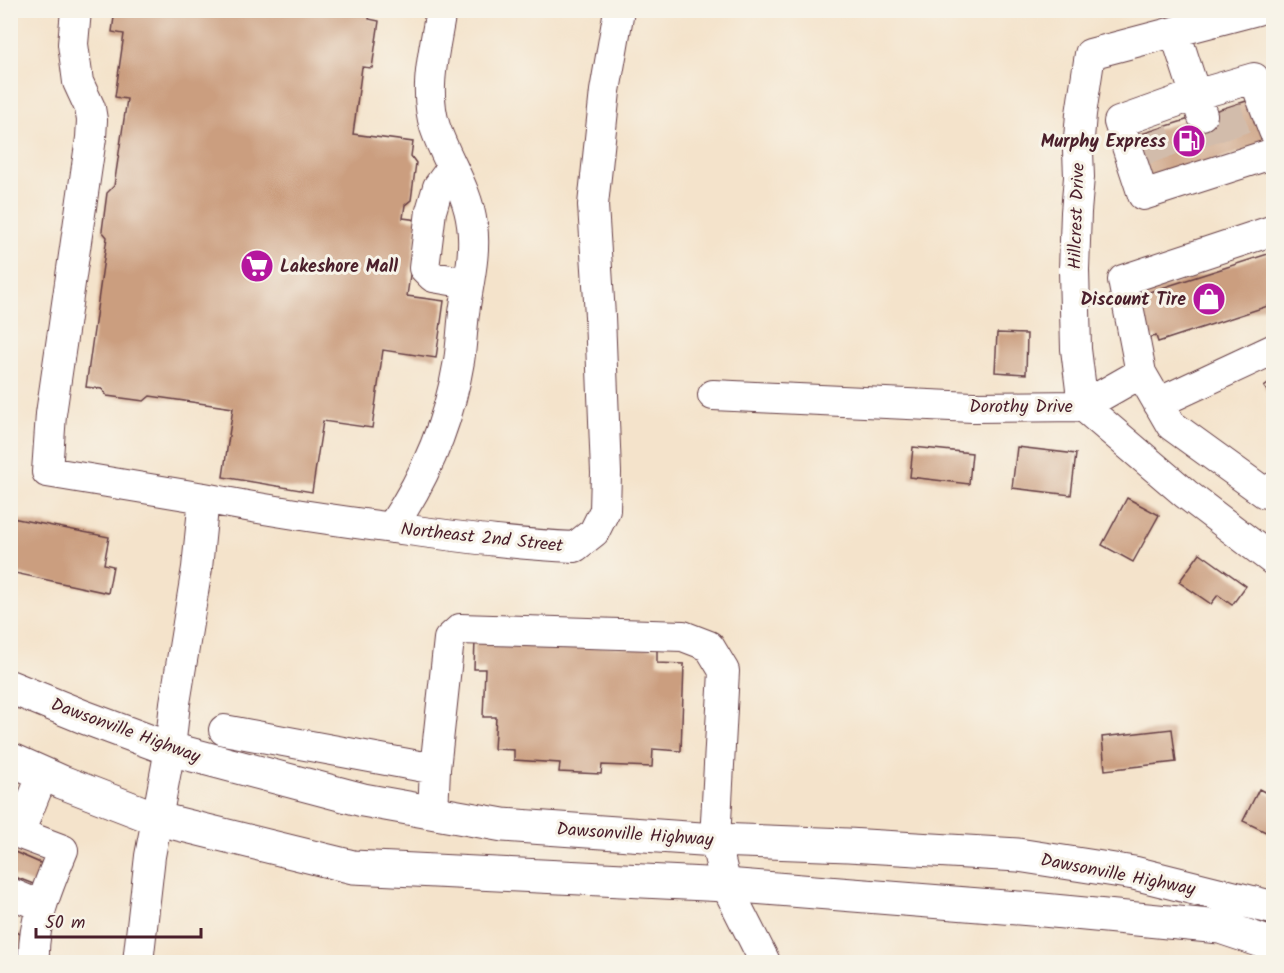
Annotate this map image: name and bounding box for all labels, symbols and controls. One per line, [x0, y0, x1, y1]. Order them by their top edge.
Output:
fuel station icon: Murphy Express [1171, 123, 1207, 159]
place label: Murphy Express [1041, 128, 1167, 157]
street label: Hillcrest Drive [1061, 162, 1094, 270]
supermarket icon: Lakeshore Mall [239, 248, 275, 284]
place label: Lakeshore Mall [280, 253, 398, 282]
shop icon: Discount Tire [1191, 281, 1227, 317]
place label: Discount Tire [1080, 286, 1186, 315]
street label: Dorothy Drive [969, 393, 1073, 422]
street label: Northeast 2nd Street [399, 516, 566, 562]
street label: Dawsonville Highway [47, 691, 205, 772]
street label: Dawsonville Highway [556, 816, 715, 855]
street label: Dawsonville Highway [1038, 846, 1198, 905]
scale bar [36, 901, 201, 939]
text: 50 m [45, 909, 85, 938]

